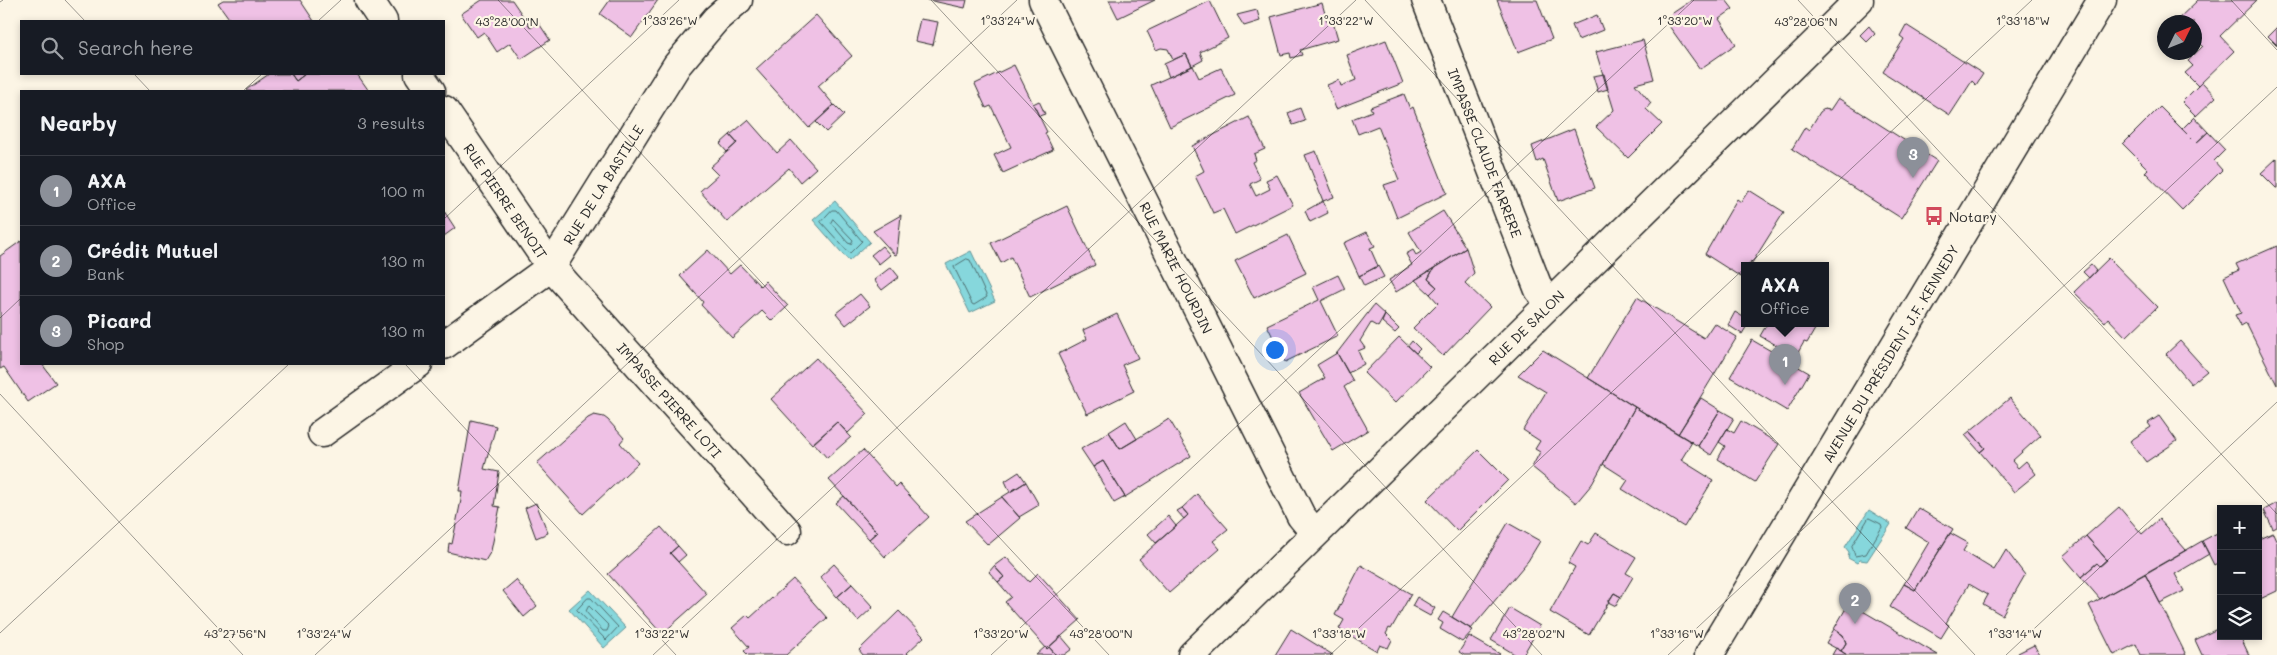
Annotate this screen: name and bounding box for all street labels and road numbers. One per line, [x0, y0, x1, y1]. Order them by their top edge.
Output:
street label: IMPASSE CLAUDE FARRERE [1444, 65, 1527, 240]
street label: RUE DE LA BASTILLE [558, 121, 647, 248]
street label: RUE PIERRE BENOIT [460, 139, 552, 263]
street label: RUE MARIE HOURDIN [1136, 198, 1218, 336]
street label: AVENUE DU PRÉSIDENT J.F. KENNEDY [1817, 241, 1963, 466]
street label: RUE DE SALON [1484, 285, 1568, 369]
street label: IMPASSE PIERRE LOTI [613, 338, 726, 461]

